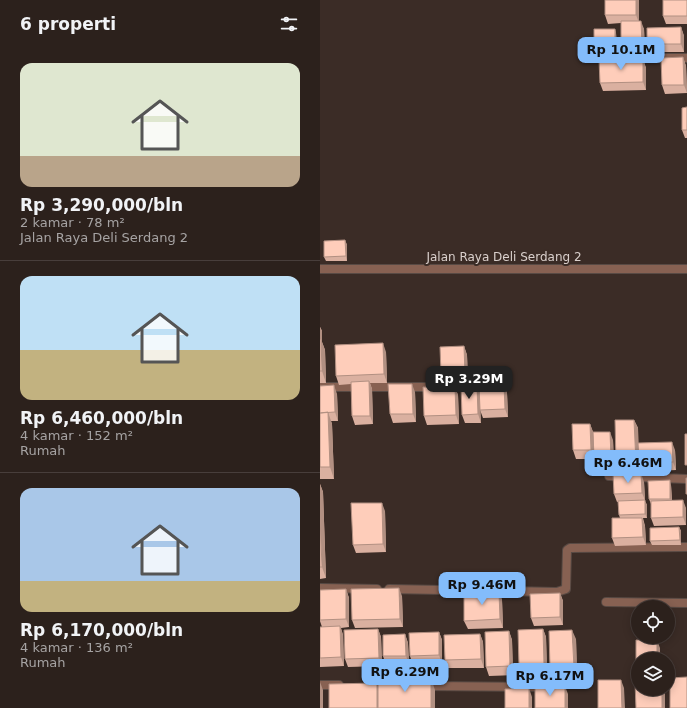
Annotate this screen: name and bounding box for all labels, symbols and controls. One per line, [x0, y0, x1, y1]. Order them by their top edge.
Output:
icon: filters [278, 13, 300, 35]
text: 6 properti [20, 14, 116, 34]
pin: Rp 10.1M [580, 37, 662, 71]
text: Rp 10.1M [587, 42, 655, 57]
icon: home [124, 89, 196, 161]
text: Rp 3,290,000/bln [20, 195, 183, 215]
text: 2 kamar · 78 m² [20, 215, 125, 230]
text: Jalan Raya Deli Serdang 2 [20, 230, 188, 245]
street label: Jalan Raya Deli Serdang 2 [425, 250, 582, 264]
icon: home [124, 302, 196, 374]
pin: Rp 3.29M [428, 366, 510, 400]
text: Rp 3.29M [435, 371, 503, 386]
text: Rp 6,460,000/bln [20, 408, 183, 428]
text: 4 kamar · 152 m² [20, 428, 133, 443]
text: Rumah [20, 443, 66, 458]
pin: Rp 6.46M [587, 450, 669, 484]
text: Rp 6.46M [594, 455, 662, 470]
icon: home [124, 514, 196, 586]
pin: Rp 9.46M [441, 572, 523, 606]
text: Rp 9.46M [448, 577, 516, 592]
map controls [631, 600, 675, 696]
button: locate [631, 600, 675, 644]
text: Rp 6,170,000/bln [20, 620, 183, 640]
text: 4 kamar · 136 m² [20, 640, 133, 655]
button: layers [631, 652, 675, 696]
text: Rumah [20, 655, 66, 670]
pin: Rp 6.29M [364, 659, 446, 693]
pin: Rp 6.17M [509, 663, 591, 697]
text: Rp 6.29M [371, 664, 439, 679]
text: Rp 6.17M [516, 668, 584, 683]

